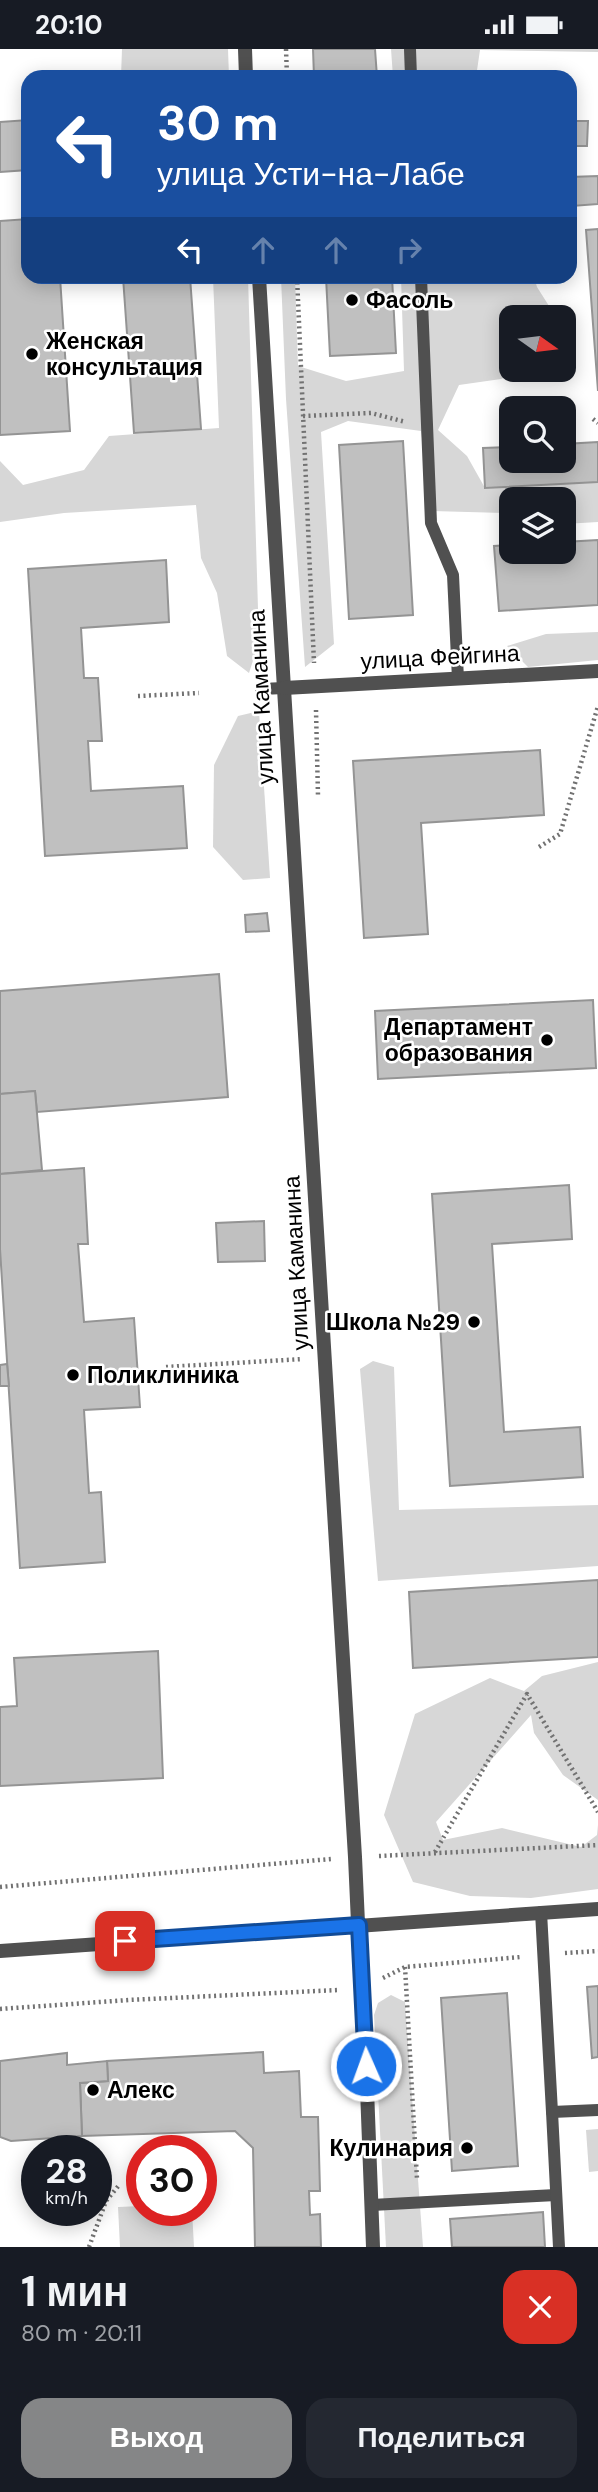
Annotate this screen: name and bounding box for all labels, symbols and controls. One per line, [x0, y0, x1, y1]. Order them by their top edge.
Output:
text: 20:10 [35, 8, 103, 42]
text: 30 m [157, 91, 279, 155]
icon: left [42, 98, 133, 189]
text: улица Усти-на-Лабе [157, 153, 465, 195]
icon: left [171, 231, 209, 269]
icon: ahead [244, 231, 282, 269]
icon: ahead [317, 231, 355, 269]
icon: right [390, 231, 428, 269]
place label: Фасоль [366, 285, 453, 315]
marker: Фасоль [344, 292, 360, 308]
north arrow [499, 305, 576, 381]
map controls [499, 305, 576, 564]
place label: Женская консультация [45, 326, 203, 382]
marker: Женская консультация [24, 346, 40, 362]
button: search [499, 396, 576, 473]
button: layers [499, 487, 576, 564]
street label: улица Каманина [241, 609, 281, 785]
street label: улица Фейгина [360, 638, 520, 676]
place label: Департамент образования [384, 1012, 533, 1068]
marker: Департамент образования [539, 1032, 555, 1048]
street label: улица Каманина [276, 1175, 316, 1351]
place label: Школа №29 [326, 1307, 460, 1337]
marker: Школа №29 [466, 1314, 482, 1330]
place label: Поликлиника [87, 1360, 239, 1390]
marker: Поликлиника [65, 1367, 81, 1383]
pin [95, 1911, 155, 1971]
icon: arrive [106, 1922, 144, 1960]
position arrow [329, 2029, 403, 2103]
place label: Алекс [107, 2075, 175, 2105]
marker: Алекс [85, 2082, 101, 2098]
place label: Кулинария [329, 2133, 453, 2163]
speed limit sign: 30 [126, 2135, 217, 2226]
marker: Кулинария [459, 2140, 475, 2156]
text: 28 [45, 2148, 88, 2194]
text: km/h [45, 2186, 88, 2210]
text: 1 мин [21, 2264, 128, 2319]
button: close [503, 2270, 577, 2344]
text: 80 m · 20:11 [21, 2318, 142, 2348]
button: Выход [21, 2398, 292, 2478]
button: Поделиться [306, 2398, 577, 2478]

